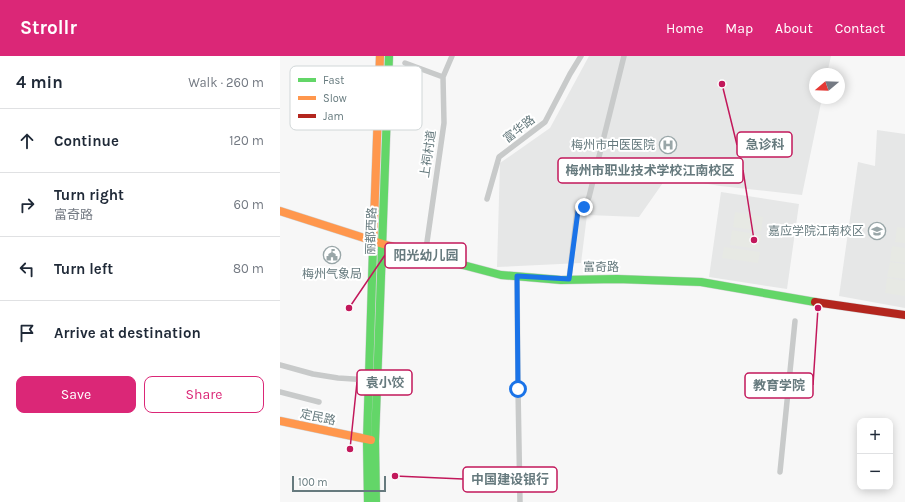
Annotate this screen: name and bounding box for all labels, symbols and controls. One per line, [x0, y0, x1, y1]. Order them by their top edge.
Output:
text: Strollr [20, 17, 77, 39]
text: Home [666, 20, 703, 37]
text: Map [725, 20, 753, 37]
text: About [775, 20, 813, 37]
text: Contact [835, 20, 885, 37]
legend [290, 66, 422, 130]
north arrow [809, 68, 845, 104]
text: 4 min [16, 72, 63, 92]
text: Fast [323, 74, 344, 87]
text: Walk · 260 m [188, 75, 264, 90]
text: Slow [323, 92, 347, 105]
text: Jam [323, 110, 344, 123]
street label: 富华路 [501, 112, 537, 146]
street label: 上祠村道 [418, 129, 438, 179]
icon: ahead [16, 130, 38, 152]
text: Continue [54, 132, 119, 150]
callout: 急诊科 [737, 132, 792, 157]
text: 120 m [229, 133, 264, 148]
hospital icon: 梅州市中医医院 [658, 135, 678, 155]
text: 急诊科 [745, 137, 785, 152]
place label: 梅州市中医医院 [571, 138, 655, 152]
callout: 梅州市职业技术学校江南校区 [558, 158, 743, 183]
text: 梅州市职业技术学校江南校区 [565, 163, 735, 178]
text: Turn right [54, 186, 124, 204]
icon: right [16, 194, 38, 216]
text: 60 m [234, 197, 264, 212]
route end [575, 198, 593, 216]
text: 富奇路 [54, 207, 93, 222]
street label: 丽都西路 [363, 207, 379, 255]
school or university icon: 嘉应学院江南校区 [867, 221, 887, 241]
place label: 嘉应学院江南校区 [768, 224, 864, 238]
callout: 阳光幼儿园 [385, 243, 466, 268]
public building icon: 梅州气象局 [322, 245, 342, 265]
text: 阳光幼儿园 [393, 248, 459, 263]
icon: left [16, 258, 38, 280]
text: Turn left [54, 260, 113, 278]
street label: 富奇路 [583, 260, 619, 274]
text: 80 m [233, 261, 264, 276]
place label: 梅州气象局 [302, 267, 362, 281]
icon: arrive [16, 322, 38, 344]
text: Arrive at destination [54, 324, 201, 342]
callout: 袁小饺 [357, 370, 412, 395]
callout: 教育学院 [745, 373, 813, 398]
text: 袁小饺 [365, 375, 405, 390]
button: Save [16, 376, 136, 413]
button: Share [144, 376, 264, 413]
text: 教育学院 [753, 378, 805, 393]
route start [509, 380, 527, 398]
street label: 定民路 [299, 406, 337, 428]
map controls [857, 418, 893, 490]
button: + [857, 418, 893, 454]
button: − [857, 454, 893, 490]
callout: 中国建设银行 [463, 467, 557, 492]
text: 中国建设银行 [471, 472, 549, 487]
scale bar [292, 474, 386, 493]
text: 100 m [298, 476, 328, 489]

